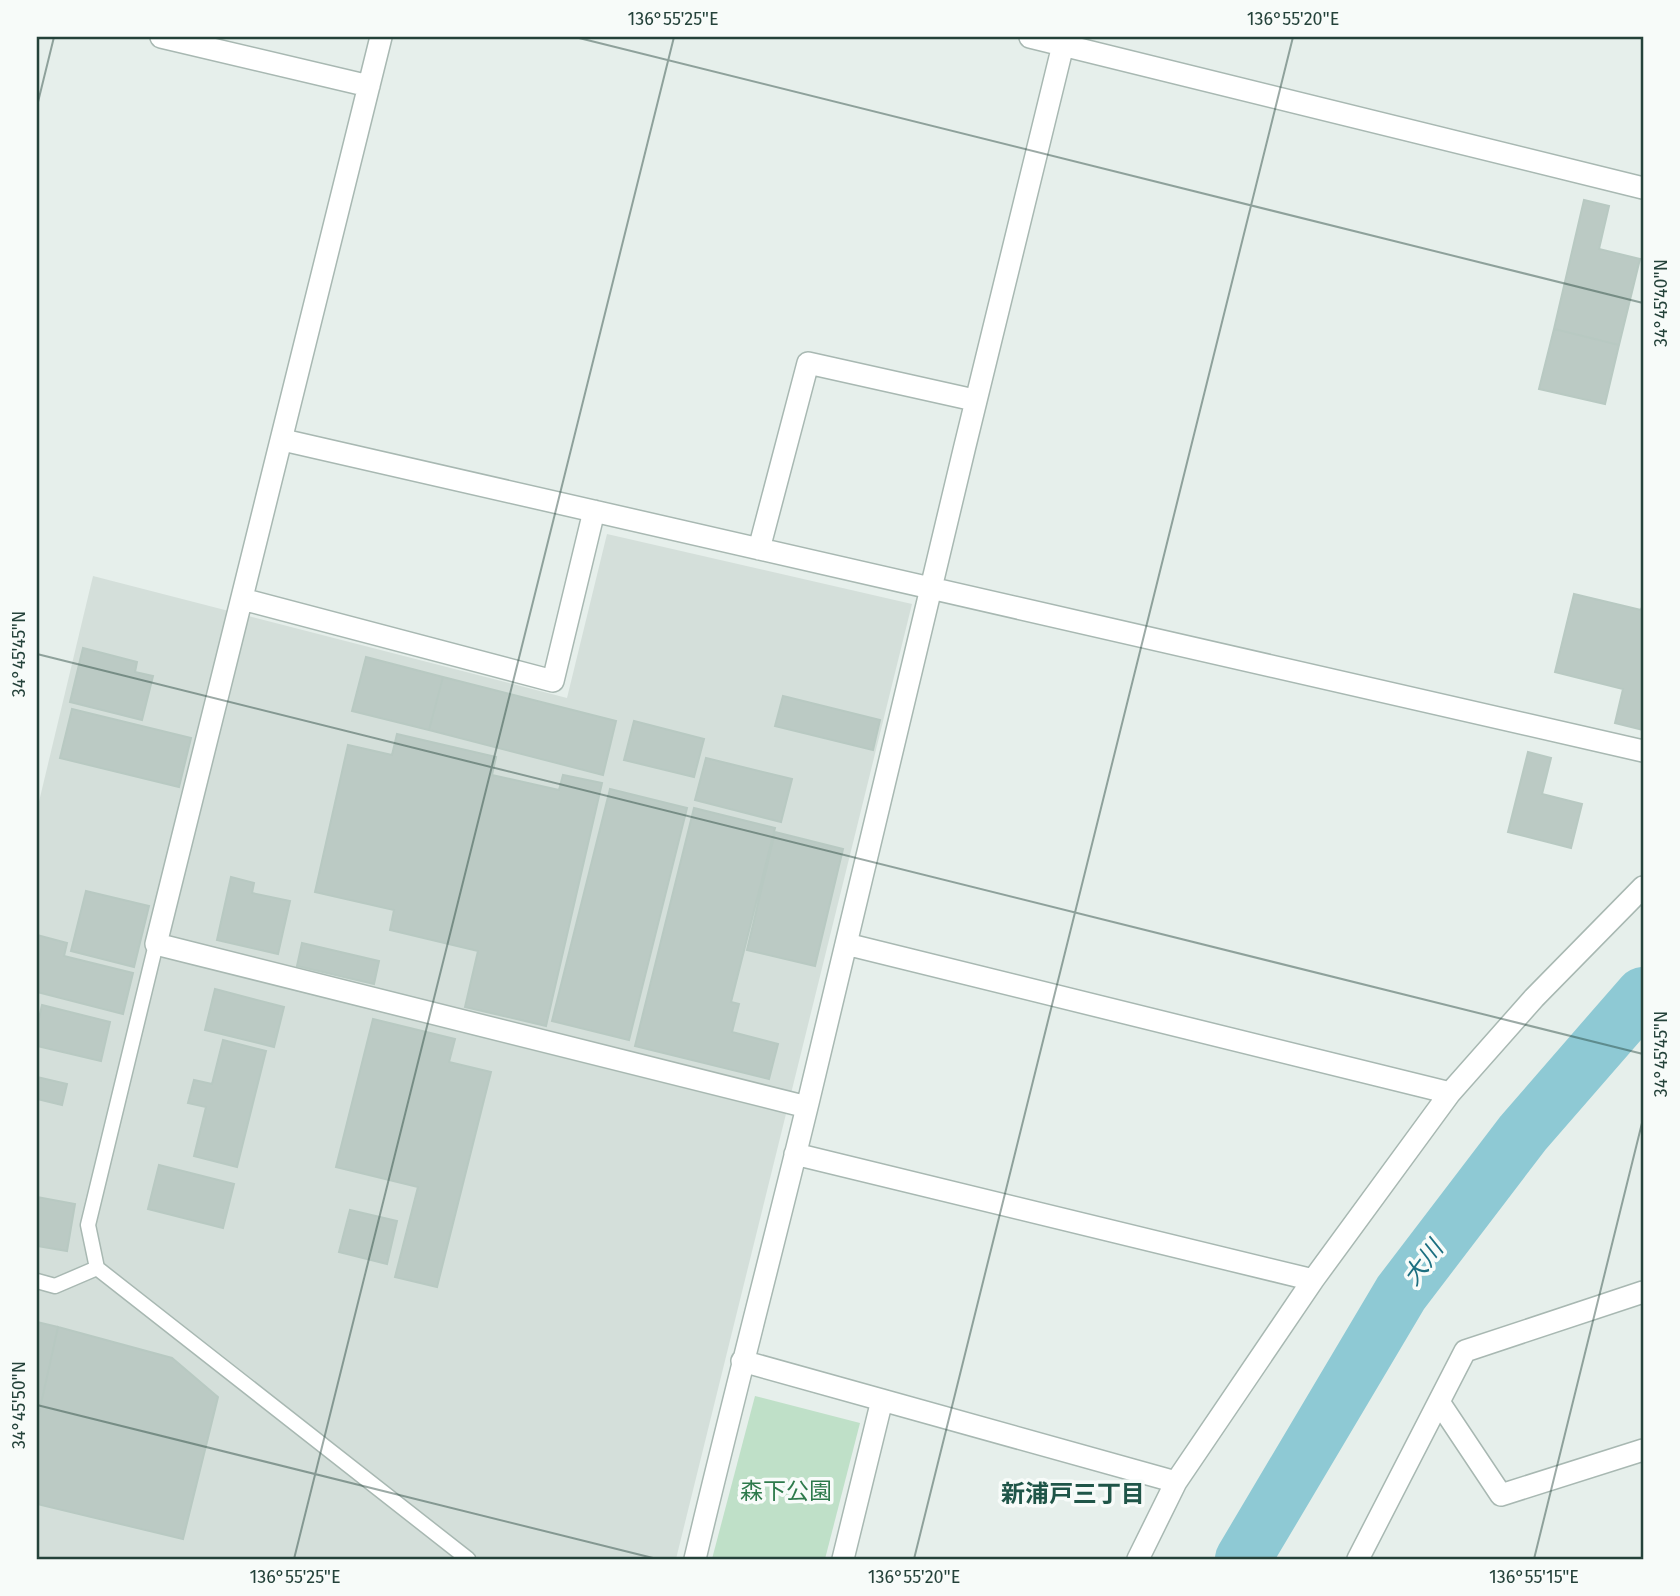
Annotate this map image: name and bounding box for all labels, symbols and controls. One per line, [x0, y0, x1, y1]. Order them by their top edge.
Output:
text: 136°55'25"E [627, 8, 719, 30]
text: 136°55'20"E [1247, 8, 1339, 30]
text: 34°45'40"N [1650, 259, 1672, 347]
text: 34°45'45"N [8, 611, 30, 697]
text: 34°45'45"N [1650, 1011, 1672, 1097]
water label: 大川 [1397, 1233, 1450, 1291]
text: 34°45'50"N [8, 1361, 30, 1449]
park label: 森下公園 [740, 1477, 832, 1505]
district label: 新浦戸三丁目 [1001, 1480, 1145, 1508]
text: 136°55'25"E [249, 1566, 341, 1588]
text: 136°55'20"E [868, 1566, 960, 1588]
text: 136°55'15"E [1489, 1566, 1579, 1588]

